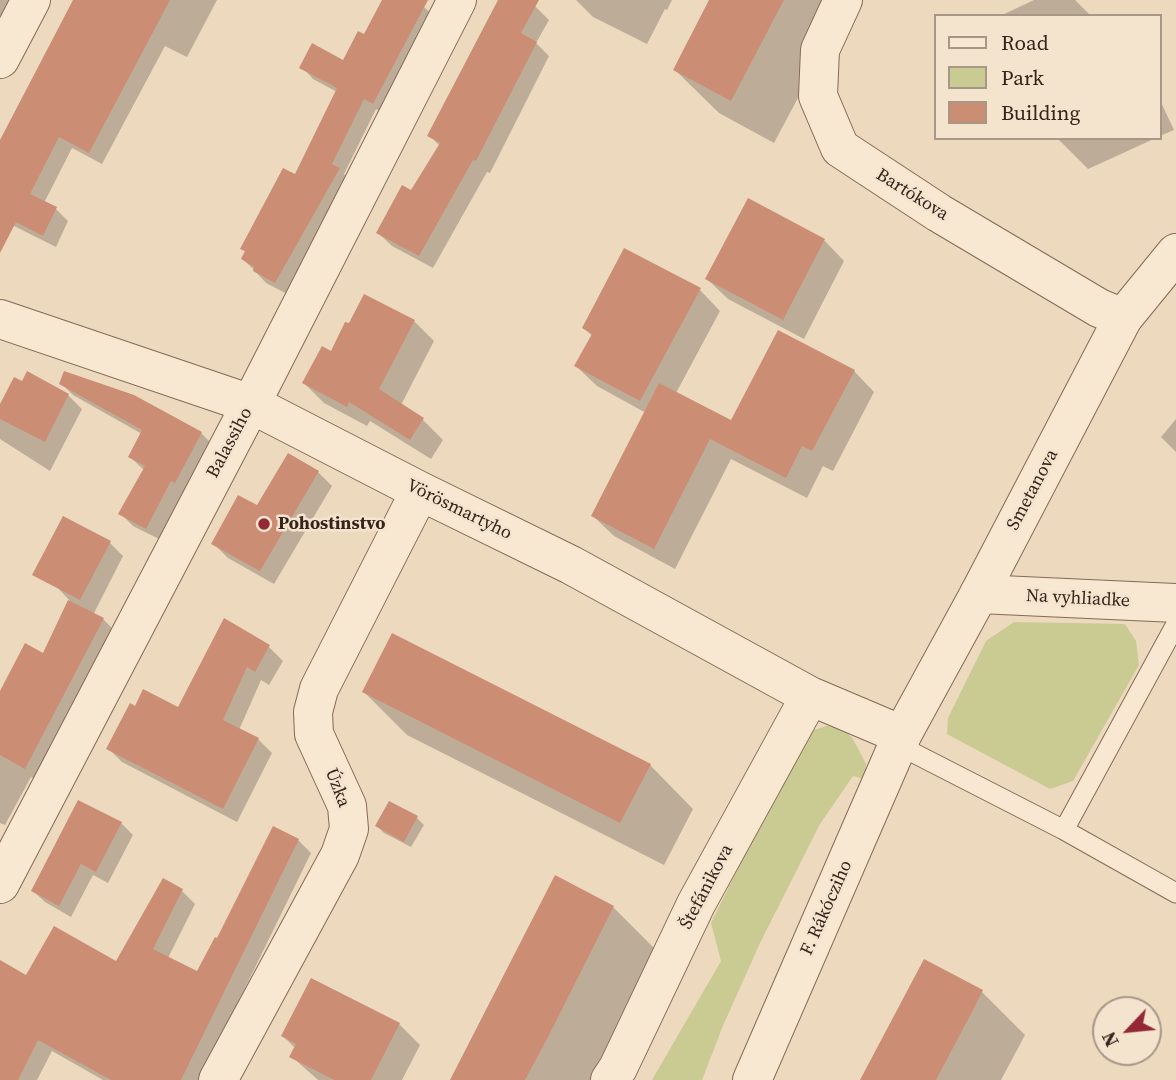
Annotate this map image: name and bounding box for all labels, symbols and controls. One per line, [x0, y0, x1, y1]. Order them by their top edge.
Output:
legend [934, 14, 1162, 140]
text: Road [1001, 28, 1049, 57]
text: Park [1001, 63, 1044, 92]
text: Building [1001, 98, 1080, 127]
street label: Bartókova [872, 164, 952, 226]
street label: Balassiho [203, 404, 257, 482]
street label: Smetanova [1003, 446, 1063, 534]
street label: Vörösmartyho [403, 475, 515, 545]
place label: Pohostinstvo [278, 513, 385, 535]
marker: Pohostinstvo [256, 516, 272, 532]
street label: Na vyhliadke [1025, 585, 1131, 613]
street label: Úzka [320, 766, 354, 810]
street label: Štefánikova [676, 841, 738, 933]
street label: F. Rákócziho [796, 857, 858, 959]
north arrow [1092, 996, 1162, 1066]
text: N [1095, 1027, 1125, 1051]

